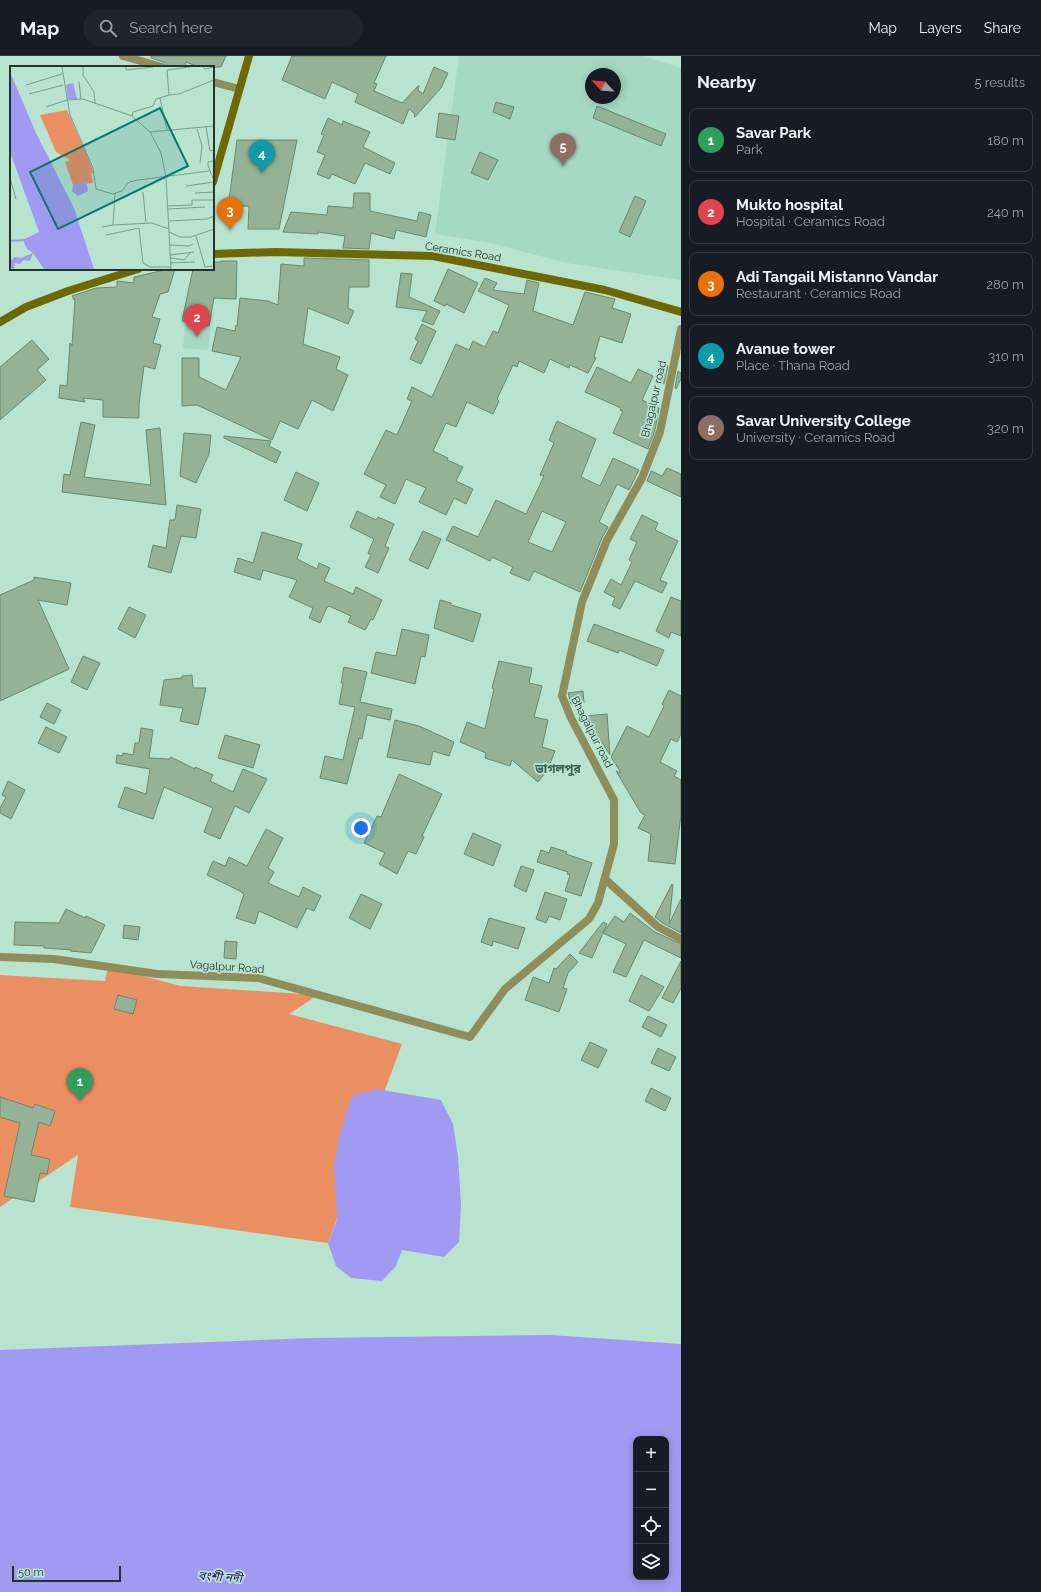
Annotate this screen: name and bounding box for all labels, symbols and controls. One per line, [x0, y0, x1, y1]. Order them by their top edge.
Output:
search box [83, 10, 363, 46]
text: Map [20, 17, 59, 39]
icon: search [97, 17, 119, 39]
text: Search here [129, 19, 213, 37]
text: Map [869, 20, 897, 36]
text: Layers [919, 20, 962, 36]
text: Share [984, 20, 1021, 36]
inset map [10, 66, 214, 270]
north arrow [585, 68, 621, 104]
text: Nearby [697, 72, 756, 92]
text: 5 results [974, 75, 1025, 90]
text: Savar Park [736, 124, 811, 142]
pin: 5 [550, 133, 576, 166]
text: 1 [708, 133, 714, 148]
text: 180 m [988, 133, 1024, 148]
pin: 4 [249, 140, 275, 173]
text: Park [736, 142, 763, 157]
text: Mukto hospital [736, 196, 843, 214]
pin: 3 [217, 197, 243, 230]
text: 2 [707, 205, 715, 220]
text: 240 m [987, 205, 1024, 220]
text: Hospital · Ceramics Road [736, 214, 885, 229]
street label: Ceramics Road [424, 240, 502, 264]
text: Adi Tangail Mistanno Vandar [736, 268, 938, 286]
text: 3 [707, 277, 715, 292]
text: 280 m [986, 277, 1024, 292]
text: Restaurant · Ceramics Road [736, 286, 901, 301]
pin: 2 [184, 304, 210, 337]
text: Avanue tower [736, 340, 835, 358]
text: 4 [707, 349, 715, 364]
text: 310 m [988, 349, 1024, 364]
text: Place · Thana Road [736, 358, 850, 373]
street label: Bhagalpur road [639, 359, 669, 439]
text: Savar University College [736, 412, 911, 430]
text: 5 [707, 421, 715, 436]
text: 320 m [987, 421, 1024, 436]
text: University · Ceramics Road [736, 430, 895, 445]
street label: Bhagalpur road [568, 694, 616, 770]
district label: ভাগলপুর [534, 762, 581, 777]
your location [351, 818, 371, 838]
street label: Vagalpur Road [189, 958, 265, 976]
pin: 1 [67, 1068, 93, 1101]
map controls [633, 1436, 669, 1580]
button: + [633, 1436, 669, 1472]
button: − [633, 1472, 669, 1508]
button: locate [633, 1508, 669, 1544]
button: layers [633, 1544, 669, 1580]
scale bar [12, 1564, 121, 1583]
text: 50 m [18, 1566, 44, 1579]
water label: বংশী নদী [198, 1568, 245, 1586]

